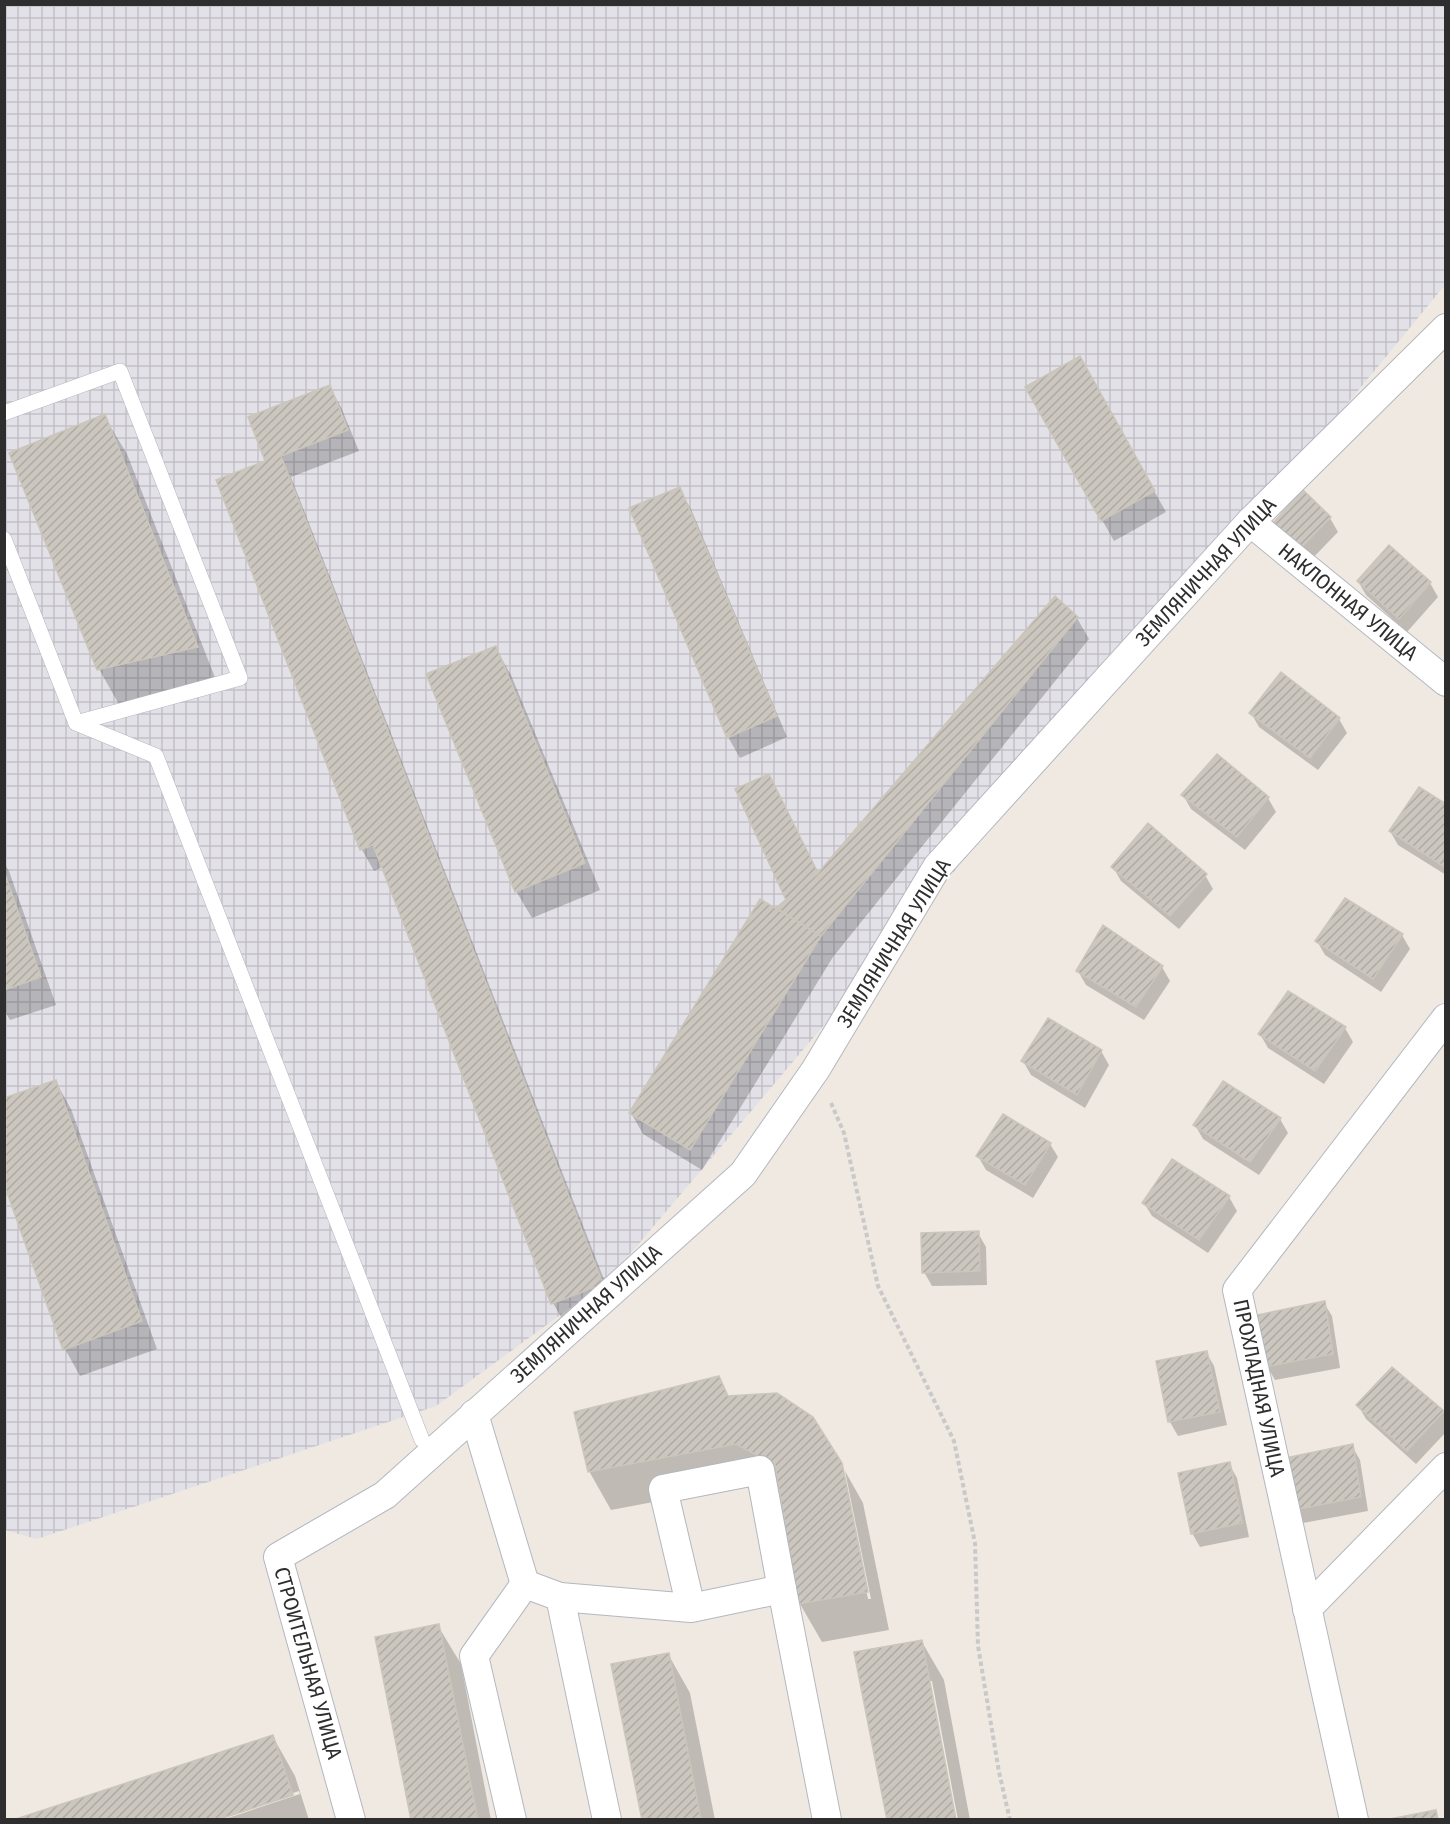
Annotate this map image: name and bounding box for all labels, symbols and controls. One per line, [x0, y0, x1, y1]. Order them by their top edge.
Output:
street label: ЗЕМЛЯНИЧНАЯ УЛИЦА [1130, 492, 1282, 652]
street label: НАКЛОННАЯ УЛИЦА [1273, 538, 1423, 666]
street label: ЗЕМЛЯНИЧНАЯ УЛИЦА [831, 854, 957, 1032]
street label: ЗЕМЛЯНИЧНАЯ УЛИЦА [505, 1239, 667, 1389]
street label: ПРОХЛАДНАЯ УЛИЦА [1228, 1297, 1290, 1479]
street label: СТРОИТЕЛЬНАЯ УЛИЦА [268, 1564, 348, 1762]

